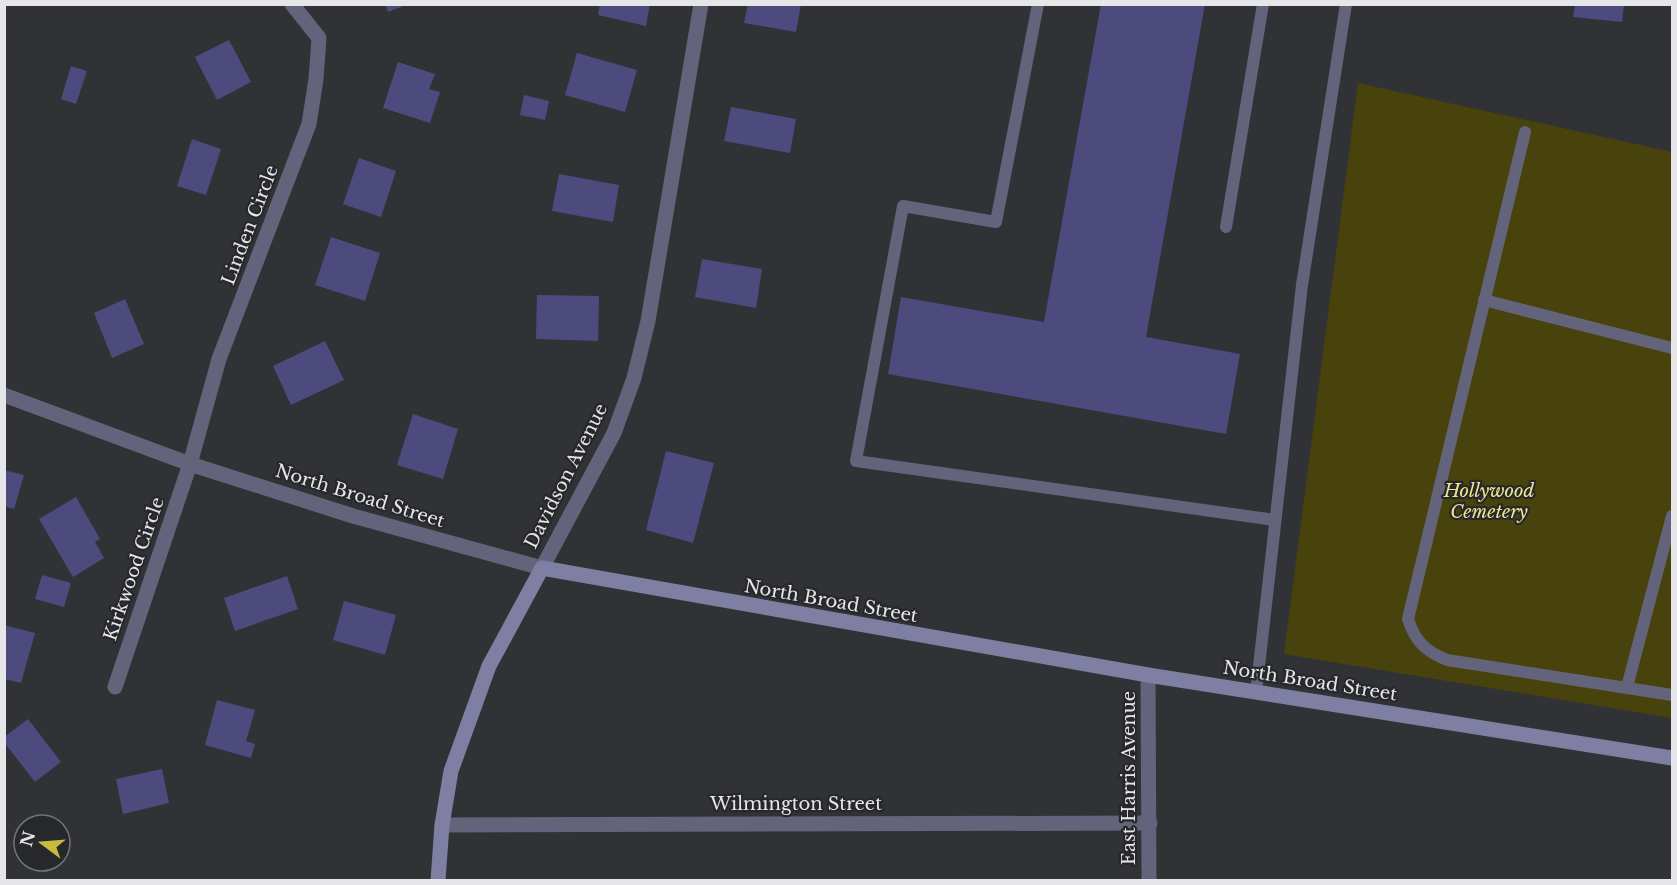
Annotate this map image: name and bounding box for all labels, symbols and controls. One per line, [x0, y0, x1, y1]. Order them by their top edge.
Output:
street label: Linden Circle [217, 162, 283, 288]
street label: Davidson Avenue [520, 400, 612, 552]
street label: North Broad Street [273, 460, 447, 532]
park label: Hollywood Cemetery [1443, 480, 1534, 523]
street label: Kirkwood Circle [99, 494, 169, 644]
street label: North Broad Street [743, 575, 920, 627]
street label: North Broad Street [1221, 656, 1399, 706]
street label: East Harris Avenue [1118, 691, 1140, 865]
street label: Wilmington Street [709, 793, 882, 815]
north arrow [12, 813, 72, 873]
text: N [16, 829, 39, 849]

